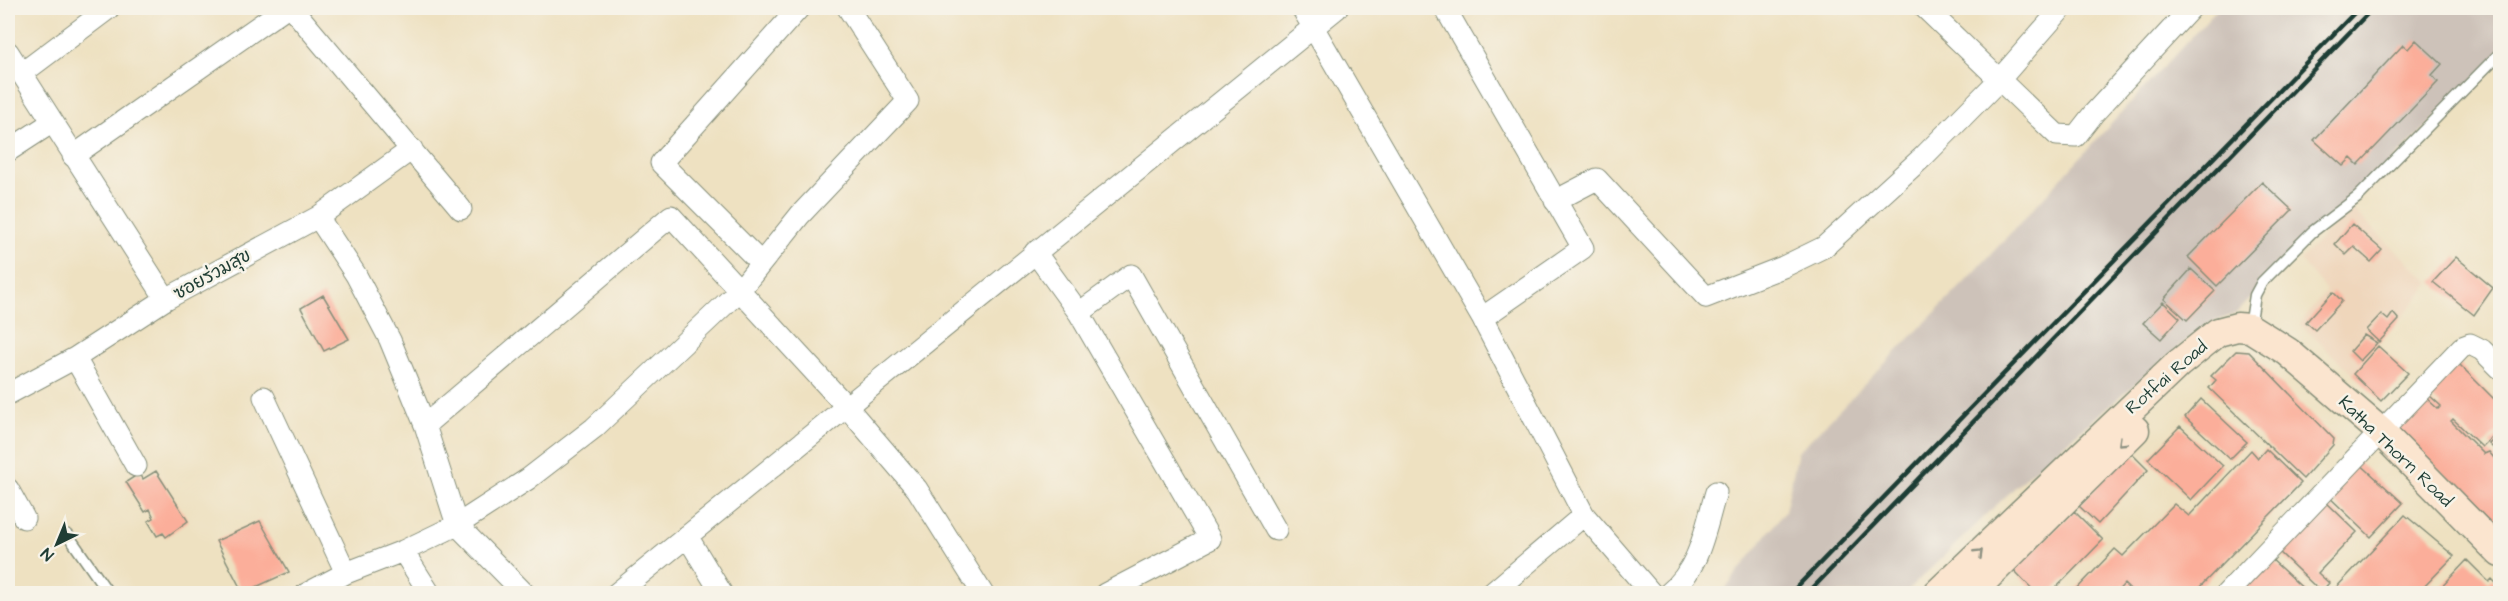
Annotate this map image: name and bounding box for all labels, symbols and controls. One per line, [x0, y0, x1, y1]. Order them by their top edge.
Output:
street label: ซอยร่วมสุข [169, 243, 256, 307]
street label: Rotfai Road [2120, 335, 2213, 420]
street label: Katha Thorn Road [2333, 390, 2458, 513]
one-way arrow [2119, 435, 2130, 446]
north arrow [27, 514, 87, 574]
text: N [36, 543, 59, 566]
one-way arrow [1971, 549, 1982, 560]

